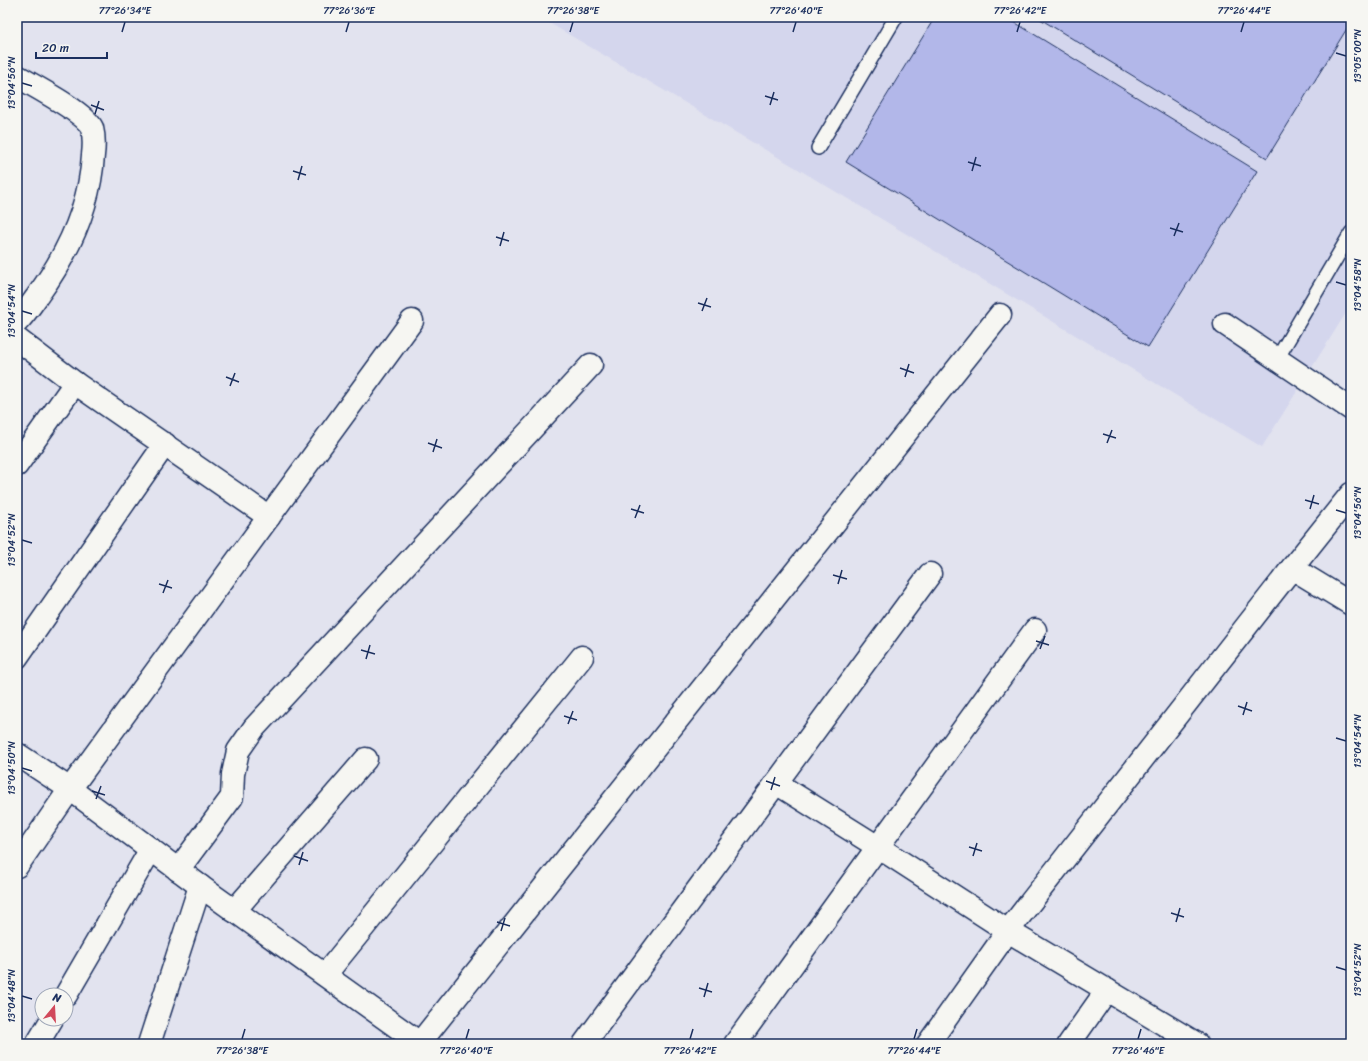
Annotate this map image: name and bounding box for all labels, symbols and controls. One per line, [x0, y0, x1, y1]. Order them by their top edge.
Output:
text: 77°26'34"E [99, 2, 153, 20]
text: 77°26'36"E [323, 2, 376, 20]
text: 77°26'38"E [547, 2, 600, 20]
text: 77°26'40"E [769, 2, 824, 20]
text: 77°26'42"E [994, 2, 1048, 20]
text: 77°26'44"E [1217, 2, 1272, 20]
text: 13°05'00"N [1349, 29, 1367, 83]
scale bar [36, 34, 107, 60]
text: 20 m [42, 37, 69, 59]
text: 13°04'56"N [3, 56, 21, 110]
text: 13°04'58"N [1349, 258, 1367, 312]
text: 13°04'54"N [3, 284, 21, 338]
text: 13°04'56"N [1349, 486, 1367, 540]
text: 13°04'52"N [3, 513, 21, 567]
text: 13°04'54"N [1349, 714, 1367, 768]
text: 13°04'50"N [3, 741, 21, 795]
text: 13°04'52"N [1349, 943, 1367, 997]
text: 13°04'48"N [3, 969, 21, 1023]
north arrow [34, 987, 74, 1027]
text: N [49, 987, 64, 1008]
text: 77°26'38"E [216, 1042, 269, 1060]
text: 77°26'40"E [439, 1042, 494, 1060]
text: 77°26'42"E [664, 1042, 718, 1060]
text: 77°26'44"E [887, 1042, 942, 1060]
text: 77°26'46"E [1112, 1042, 1166, 1060]

